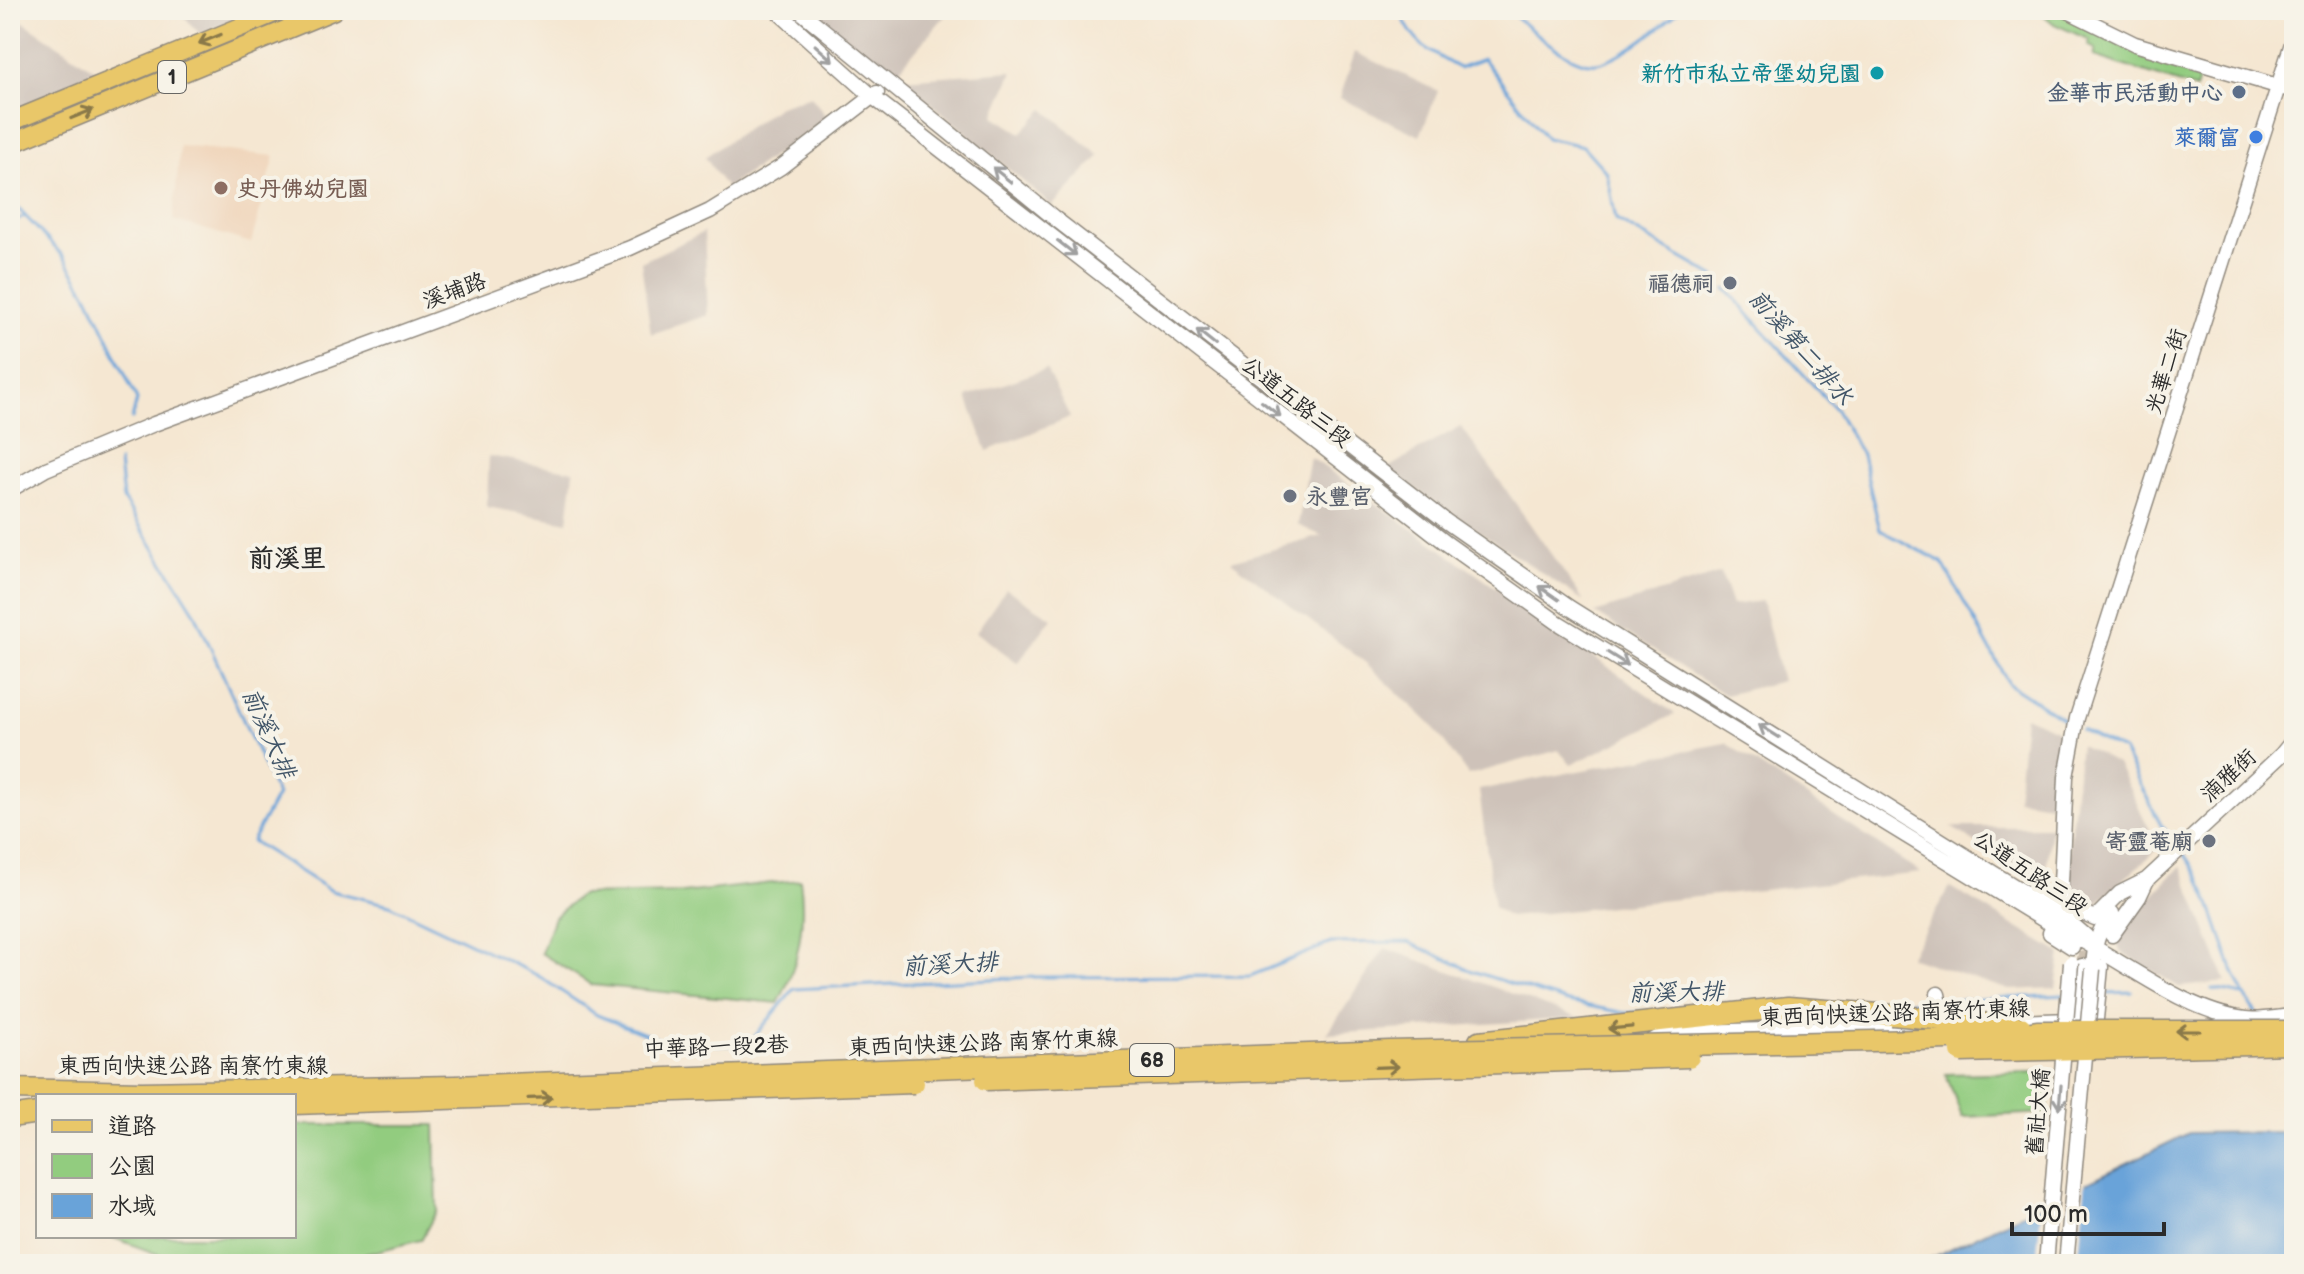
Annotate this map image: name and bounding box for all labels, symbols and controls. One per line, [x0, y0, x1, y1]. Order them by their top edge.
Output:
one-way arrow [198, 33, 223, 48]
one-way arrow [814, 44, 834, 62]
road number: 1 [158, 61, 186, 93]
place label: 新竹市私立帝堡幼兒園 [1641, 61, 1861, 88]
marker: 新竹市私立帝堡幼兒園 [1868, 64, 1886, 82]
place label: 金華市民活動中心 [2047, 80, 2223, 107]
marker: 金華市民活動中心 [2230, 83, 2248, 101]
one-way arrow [69, 106, 94, 121]
place label: 萊爾富 [2174, 125, 2240, 152]
marker: 萊爾富 [2247, 128, 2265, 146]
one-way arrow [992, 166, 1013, 184]
place label: 史丹佛幼兒園 [237, 176, 369, 203]
marker: 史丹佛幼兒園 [212, 179, 230, 197]
one-way arrow [1056, 240, 1077, 257]
street label: 溪埔路 [419, 267, 490, 315]
place label: 福德祠 [1648, 271, 1714, 298]
marker: 福德祠 [1721, 274, 1739, 292]
water label: 前溪第二排水 [1742, 283, 1859, 412]
street label: 光華二街 [2140, 325, 2193, 417]
one-way arrow [1196, 328, 1217, 346]
street label: 公道五路三段 [1236, 351, 1356, 453]
one-way arrow [1260, 401, 1281, 418]
place label: 永豐宮 [1306, 484, 1372, 511]
marker: 永豐宮 [1281, 487, 1299, 505]
district label: 前溪里 [248, 544, 326, 575]
one-way arrow [1538, 585, 1560, 601]
one-way arrow [1606, 652, 1629, 668]
water label: 前溪大排 [236, 683, 302, 785]
one-way arrow [1758, 723, 1780, 740]
street label: 湳雅街 [2196, 744, 2262, 808]
street label: 公道五路三段 [1968, 825, 2092, 921]
place label: 寄靈菴廟 [2105, 829, 2193, 856]
marker: 寄靈菴廟 [2200, 832, 2218, 850]
water label: 前溪大排 [901, 947, 1001, 981]
water label: 前溪大排 [1628, 977, 1726, 1008]
street label: 東西向快速公路 南寮竹東線 [1760, 995, 2030, 1032]
one-way arrow [1607, 1020, 1634, 1035]
one-way arrow [2175, 1023, 2202, 1039]
street label: 東西向快速公路 南寮竹東線 [848, 1025, 1118, 1062]
street label: 中華路一段2巷 [643, 1031, 789, 1064]
road number: 68 [1130, 1044, 1174, 1076]
street label: 東西向快速公路 南寮竹東線 [58, 1053, 328, 1080]
one-way arrow [1373, 1059, 1400, 1074]
street label: 舊社大橋 [2021, 1067, 2056, 1157]
one-way arrow [2052, 1083, 2067, 1110]
one-way arrow [526, 1091, 553, 1106]
legend [36, 1094, 296, 1238]
text: 道路 [108, 1112, 156, 1141]
text: 公園 [108, 1152, 156, 1181]
scale bar [2012, 1186, 2164, 1236]
text: 水域 [108, 1192, 156, 1221]
text: 100 m [2024, 1200, 2088, 1229]

